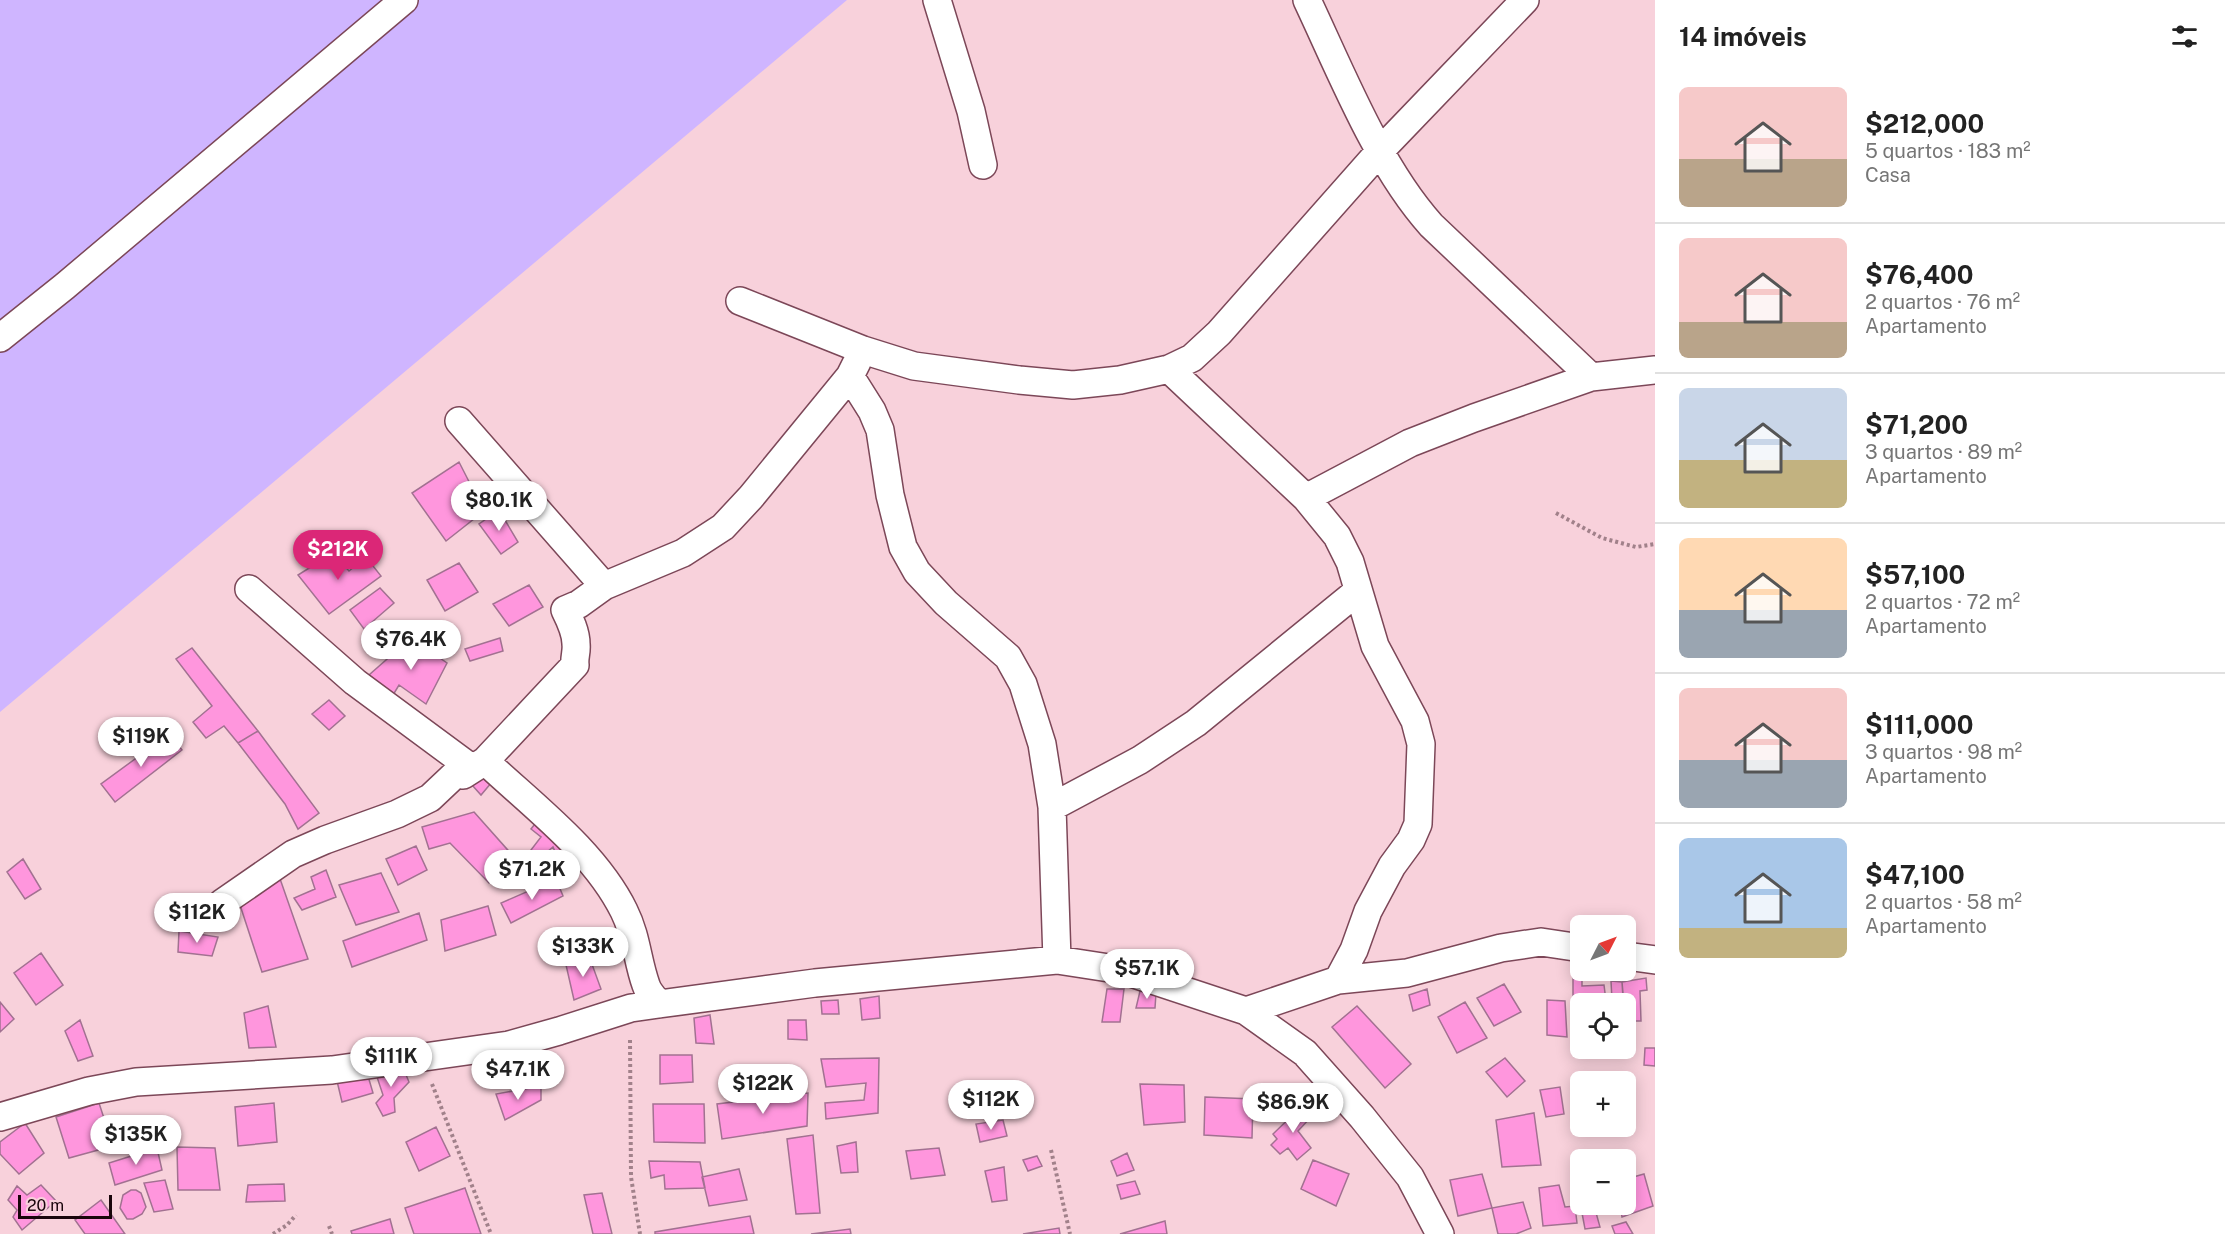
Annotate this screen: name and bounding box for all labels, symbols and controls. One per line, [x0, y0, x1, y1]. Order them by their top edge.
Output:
icon: filters [2168, 20, 2201, 53]
text: 14 imóveis [1679, 21, 1807, 52]
text: $212,000 [1865, 108, 1984, 139]
icon: home [1727, 111, 1799, 183]
text: 5 quartos · 183 m² [1865, 139, 2031, 163]
text: Casa [1865, 163, 1911, 187]
text: $76,400 [1865, 259, 1974, 290]
icon: home [1727, 262, 1799, 334]
text: 2 quartos · 76 m² [1865, 290, 2020, 314]
text: Apartamento [1865, 314, 1987, 338]
text: $71,200 [1865, 409, 1968, 440]
icon: home [1727, 412, 1799, 484]
text: 3 quartos · 89 m² [1865, 440, 2022, 464]
text: Apartamento [1865, 464, 1987, 488]
pin: $80.1K [450, 481, 548, 532]
text: $80.1K [465, 488, 533, 512]
pin: $212K [296, 530, 380, 581]
text: $212K [307, 537, 369, 561]
text: $57,100 [1865, 559, 1965, 590]
icon: home [1727, 562, 1799, 634]
text: 2 quartos · 72 m² [1865, 590, 2020, 614]
text: Apartamento [1865, 614, 1987, 638]
pin: $76.4K [362, 620, 460, 671]
text: $76.4K [375, 627, 447, 651]
text: $111,000 [1865, 709, 1973, 740]
icon: home [1727, 712, 1799, 784]
pin: $119K [99, 717, 183, 768]
text: $119K [112, 724, 170, 748]
text: 3 quartos · 98 m² [1865, 740, 2022, 764]
text: Apartamento [1865, 764, 1987, 788]
pin: $71.2K [483, 850, 581, 901]
text: $71.2K [498, 857, 566, 881]
text: $47,100 [1865, 859, 1965, 890]
icon: home [1727, 862, 1799, 934]
text: 2 quartos · 58 m² [1865, 890, 2022, 914]
pin: $112K [155, 893, 239, 944]
text: $112K [168, 900, 226, 924]
text: Apartamento [1865, 914, 1987, 938]
north arrow [1570, 915, 1636, 981]
map controls [1570, 915, 1636, 1215]
pin: $133K [541, 927, 625, 978]
text: $133K [551, 934, 615, 958]
pin: $57.1K [1098, 949, 1196, 1000]
text: $57.1K [1114, 956, 1180, 980]
button: locate [1570, 993, 1636, 1059]
pin: $111K [349, 1037, 433, 1088]
text: $111K [364, 1044, 418, 1068]
pin: $47.1K [469, 1050, 567, 1101]
text: $47.1K [485, 1057, 551, 1081]
pin: $122K [721, 1064, 805, 1115]
text: $122K [732, 1071, 794, 1095]
button: + [1570, 1071, 1636, 1137]
pin: $112K [949, 1080, 1033, 1131]
pin: $86.9K [1244, 1083, 1342, 1134]
text: $112K [962, 1087, 1020, 1111]
text: $86.9K [1256, 1090, 1330, 1114]
pin: $135K [94, 1115, 178, 1166]
text: $135K [104, 1122, 168, 1146]
button: − [1570, 1149, 1636, 1215]
scale bar [18, 1192, 112, 1220]
text: 20 m [27, 1196, 64, 1215]

